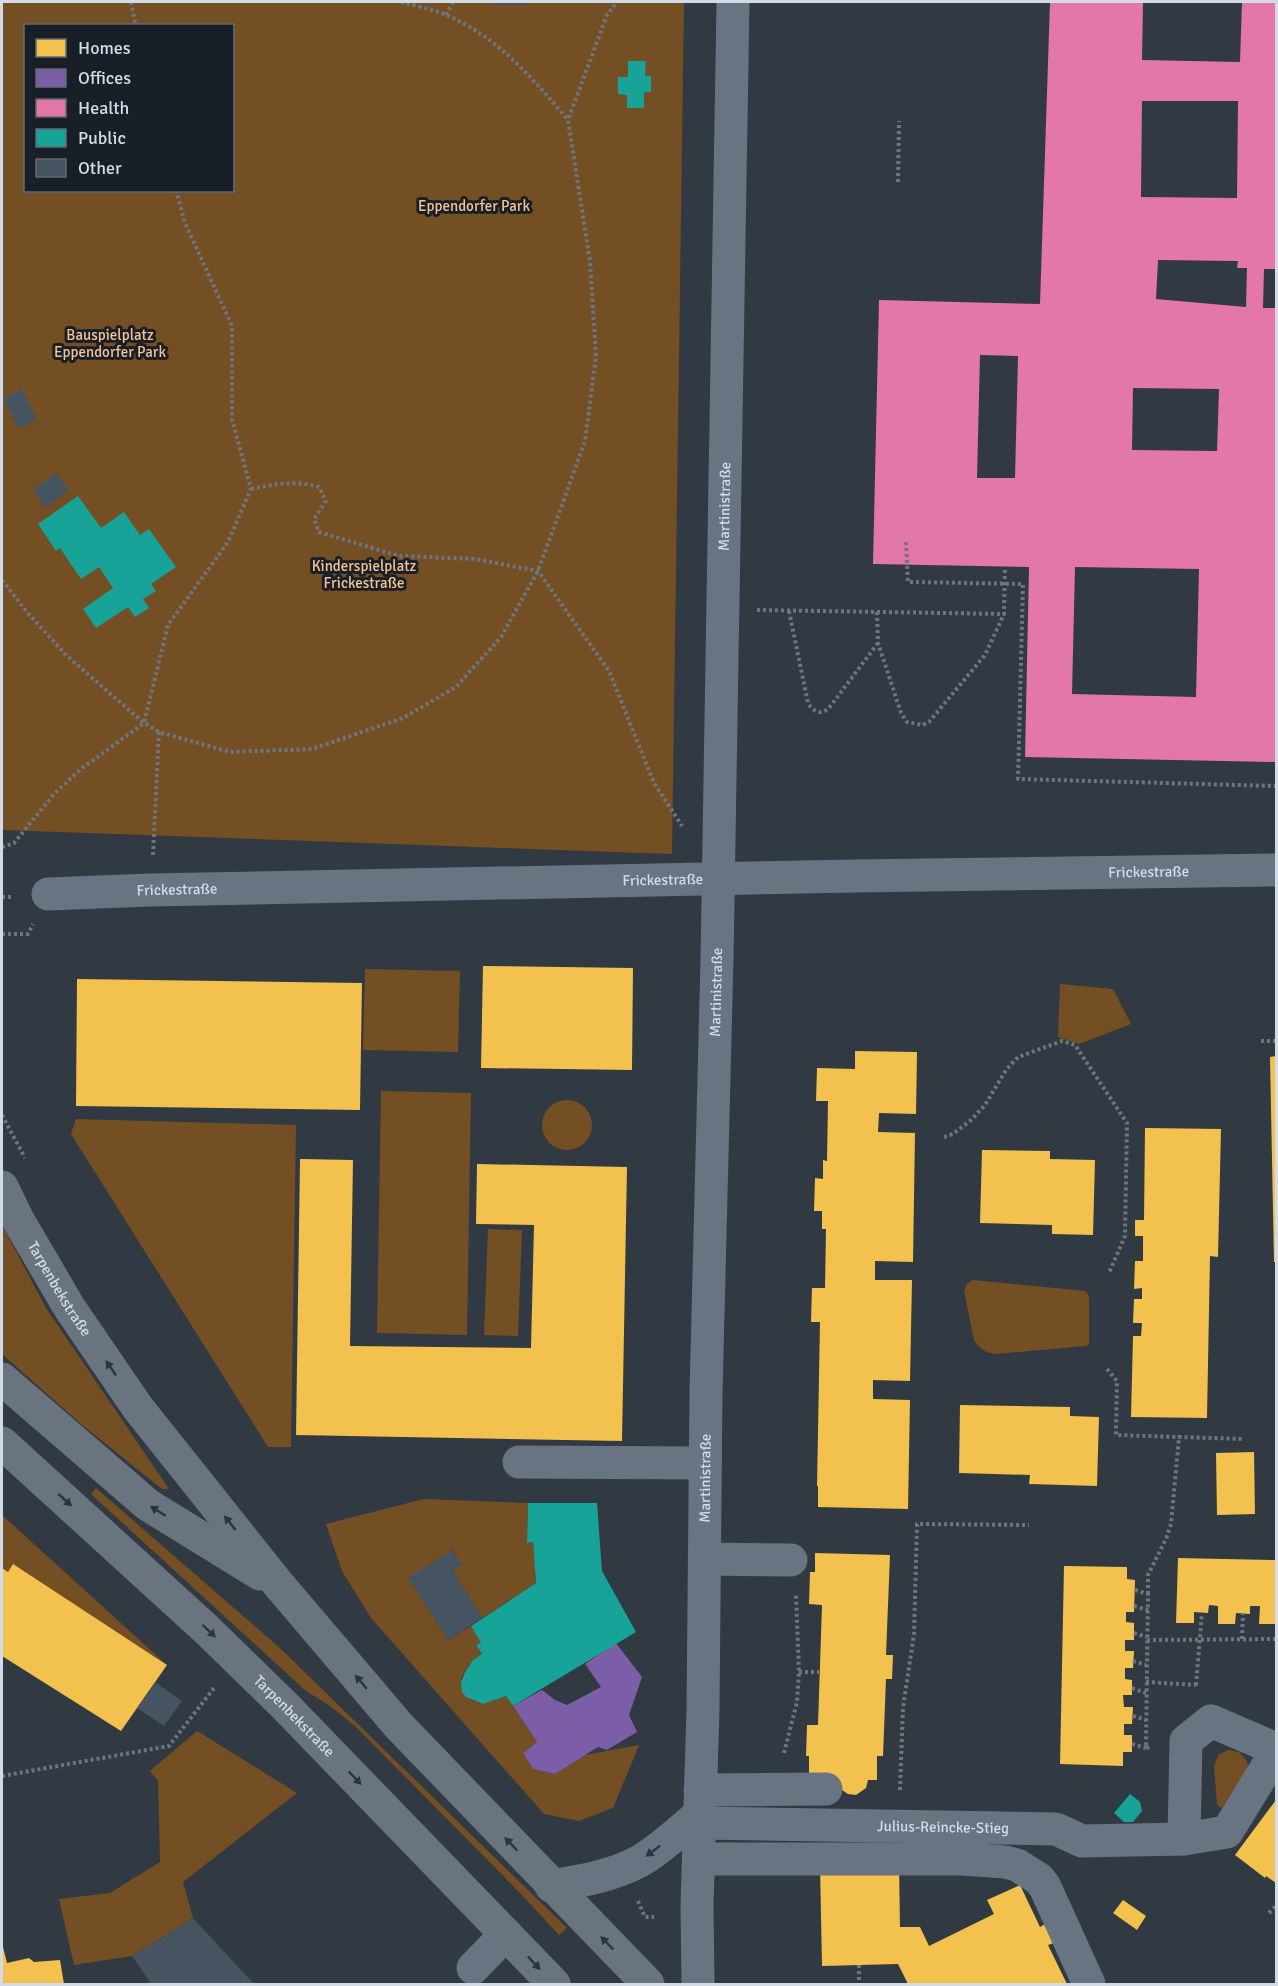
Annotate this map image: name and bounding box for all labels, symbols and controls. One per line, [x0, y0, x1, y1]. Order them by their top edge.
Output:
legend [24, 24, 234, 192]
text: Homes [78, 37, 131, 59]
text: Offices [78, 67, 131, 89]
text: Health [78, 97, 129, 119]
text: Public [78, 127, 126, 149]
text: Other [78, 157, 122, 179]
park label: Eppendorfer Park [418, 197, 530, 215]
park label: Bauspielplatz Eppendorfer Park [54, 326, 166, 361]
street label: Martinistraße [715, 462, 734, 551]
park label: Kinderspielplatz Frickestraße [312, 557, 417, 592]
street label: Frickestraße [1108, 862, 1189, 881]
street label: Frickestraße [622, 870, 703, 890]
street label: Frickestraße [136, 880, 218, 900]
street label: Martinistraße [706, 948, 726, 1037]
street label: Tarpenbekstraße [24, 1238, 95, 1340]
one-way arrow [105, 1361, 117, 1377]
street label: Martinistraße [696, 1433, 715, 1523]
one-way arrow [57, 1493, 72, 1507]
one-way arrow [150, 1505, 166, 1516]
one-way arrow [223, 1515, 236, 1531]
one-way arrow [201, 1624, 215, 1638]
street label: Tarpenbekstraße [250, 1671, 338, 1761]
one-way arrow [355, 1675, 368, 1690]
one-way arrow [347, 1770, 361, 1784]
street label: Julius-Reincke-Stieg [877, 1817, 1009, 1837]
one-way arrow [504, 1837, 518, 1851]
one-way arrow [646, 1845, 662, 1857]
one-way arrow [600, 1936, 614, 1950]
one-way arrow [527, 1956, 541, 1971]

